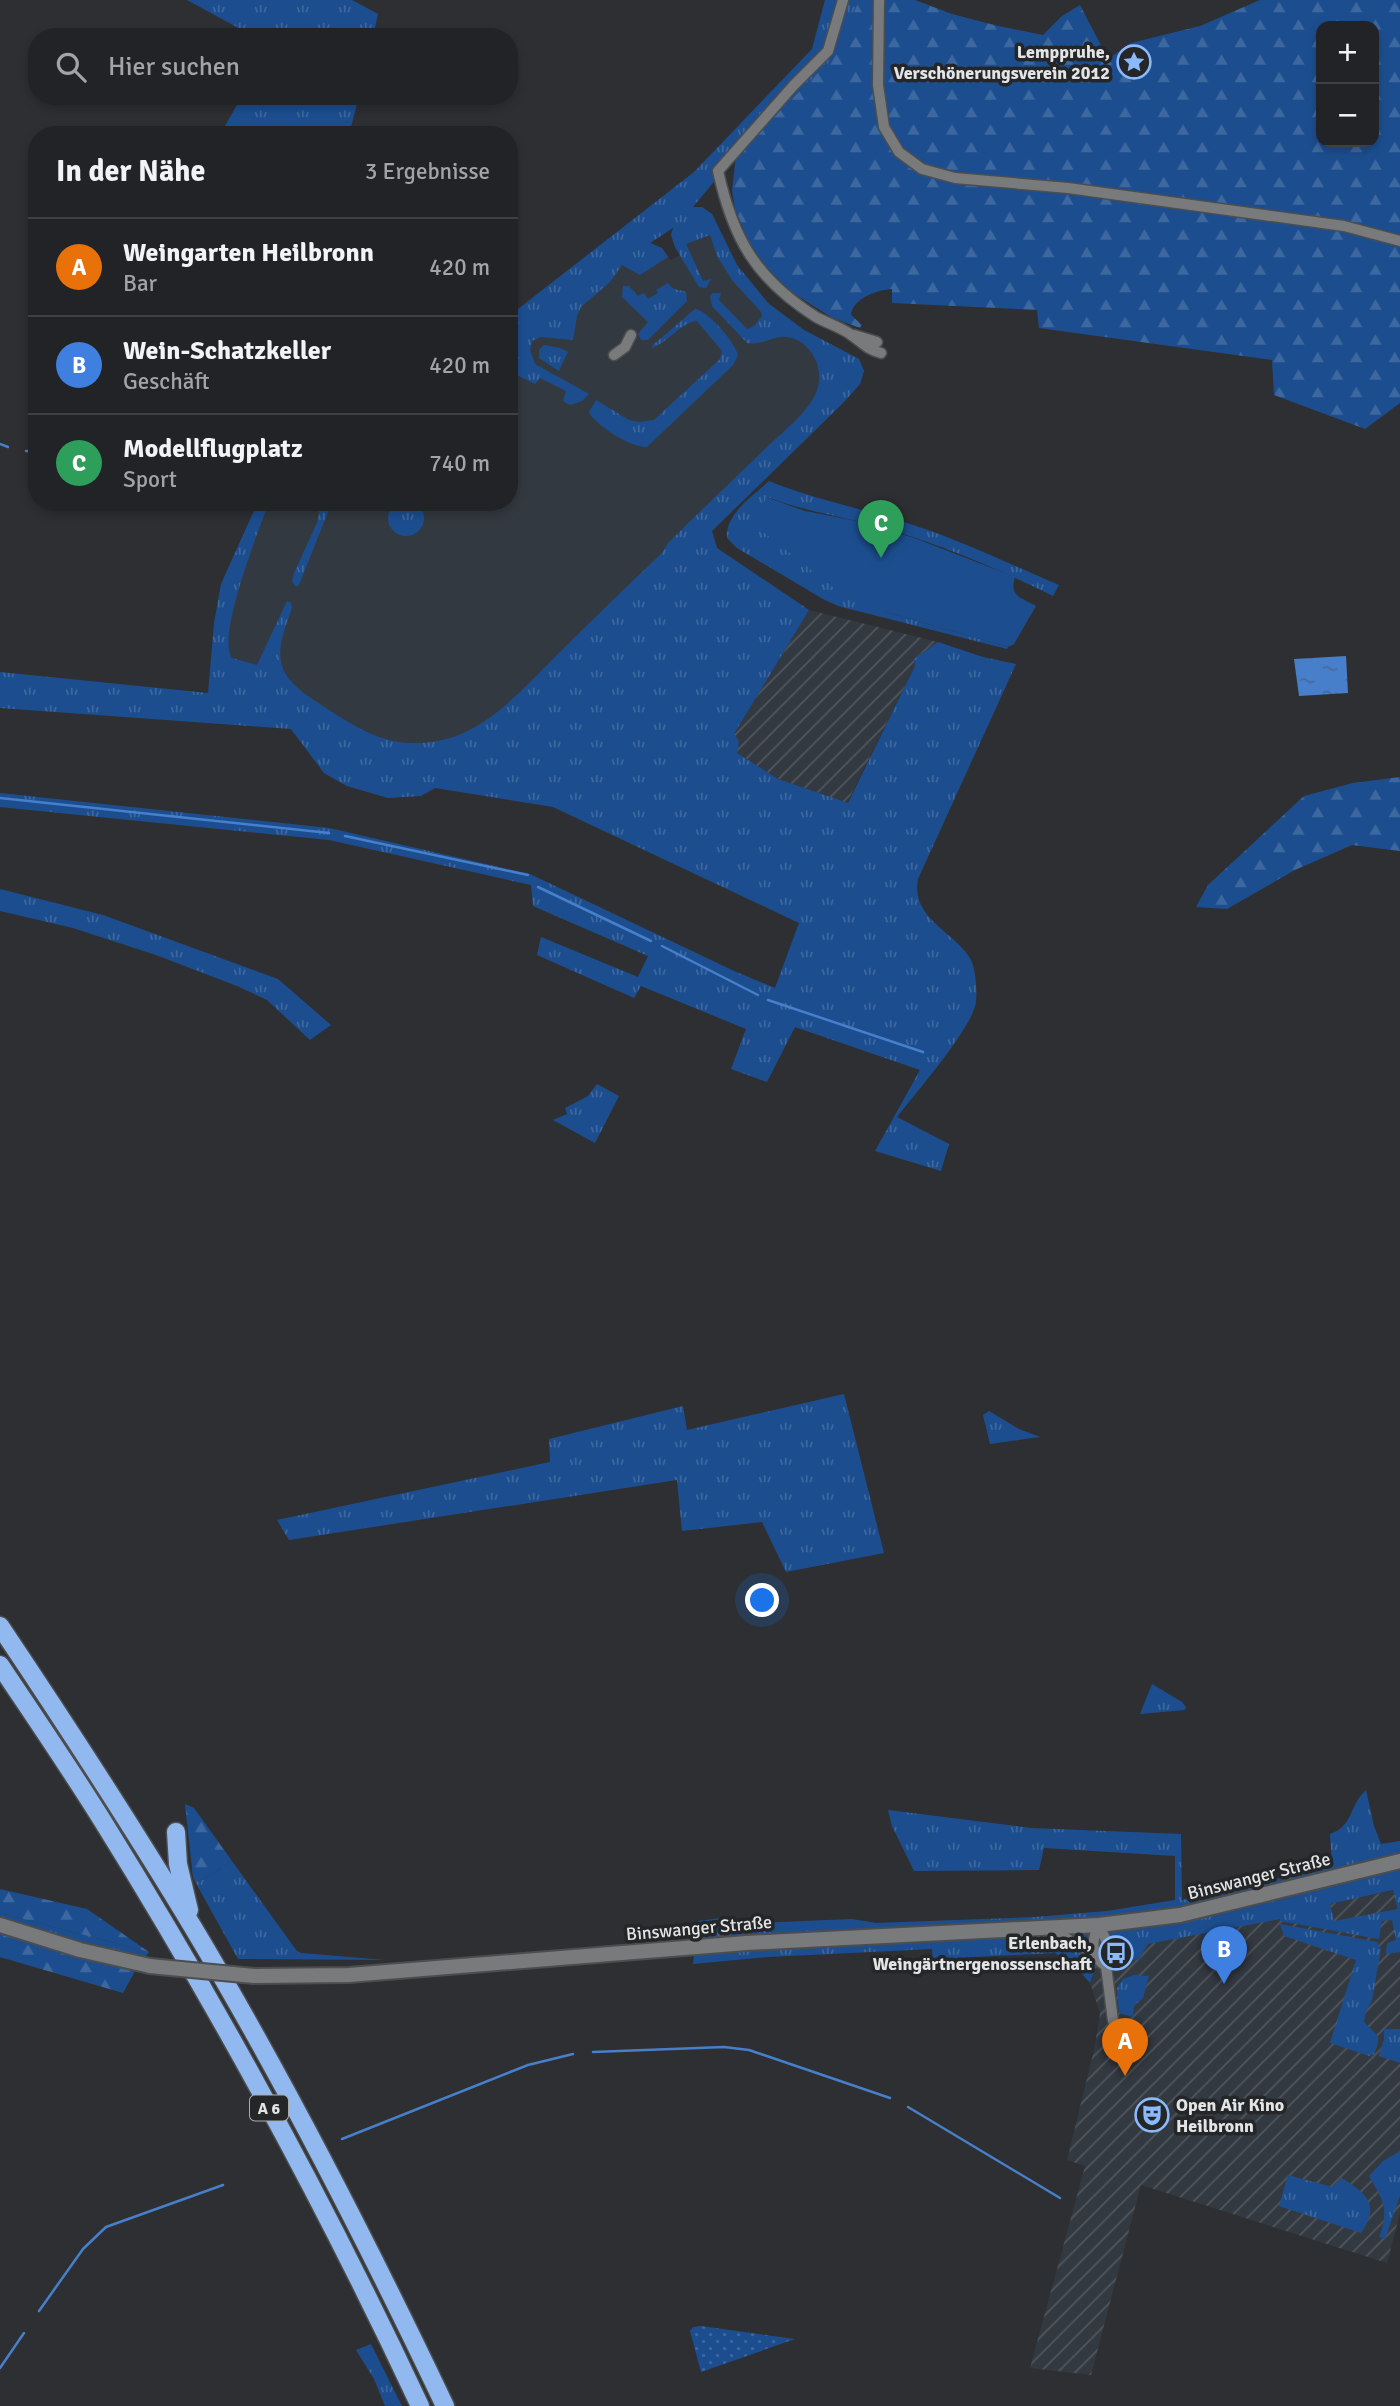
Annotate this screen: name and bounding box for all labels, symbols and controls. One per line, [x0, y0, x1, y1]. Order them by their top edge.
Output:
map controls [1316, 21, 1379, 147]
button: + [1316, 21, 1379, 84]
search box [28, 28, 518, 105]
place label: Lemppruhe, Verschönerungsverein 2012 [894, 41, 1110, 84]
place icon: Lemppruhe, Verschönerungsverein 2012 [1115, 43, 1153, 81]
icon: search [52, 48, 90, 86]
text: Hier suchen [108, 51, 240, 83]
button: − [1316, 84, 1379, 147]
text: In der Nähe [56, 153, 205, 190]
text: 3 Ergebnisse [365, 157, 490, 186]
text: Weingarten Heilbronn [123, 237, 374, 269]
text: A [72, 253, 86, 282]
text: 420 m [429, 253, 490, 282]
text: Bar [123, 269, 157, 298]
text: Wein-Schatzkeller [123, 335, 331, 367]
text: B [72, 351, 86, 380]
text: 420 m [429, 351, 490, 380]
text: Geschäft [123, 367, 209, 396]
text: Modellflugplatz [123, 433, 303, 465]
text: C [72, 449, 86, 478]
text: 740 m [429, 449, 490, 478]
text: Sport [123, 465, 177, 494]
pin: C [858, 500, 904, 558]
your location [745, 1583, 779, 1617]
street label: Binswanger Straße [1185, 1848, 1333, 1904]
street label: Binswanger Straße [625, 1911, 773, 1945]
pin: B [1201, 1926, 1247, 1984]
place label: Erlenbach, Weingärtnergenossenschaft [873, 1932, 1093, 1975]
bus stop icon: Erlenbach, Weingärtnergenossenschaft [1097, 1934, 1135, 1972]
pin: A [1102, 2018, 1148, 2076]
place label: Open Air Kino Heilbronn [1176, 2094, 1284, 2137]
road number: A 6 [250, 2096, 288, 2120]
theatre icon: Open Air Kino Heilbronn [1133, 2096, 1171, 2134]

